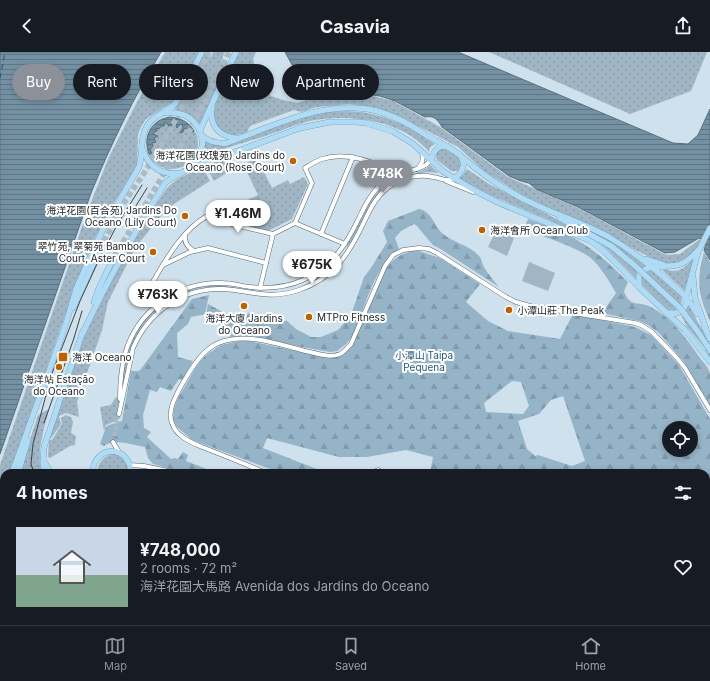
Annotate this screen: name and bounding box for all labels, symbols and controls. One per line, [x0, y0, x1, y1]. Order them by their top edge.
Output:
icon: back [16, 15, 38, 37]
icon: share [672, 15, 694, 37]
text: Casavia [320, 16, 390, 37]
chip: Buy [12, 64, 65, 100]
chip: Rent [73, 64, 131, 100]
chip: Filters [139, 64, 208, 100]
chip: New [216, 64, 274, 100]
chip: Apartment [282, 64, 379, 100]
place label: 海洋花園(玫瑰苑) Jardins do Oceano (Rose Court) [155, 149, 285, 173]
marker: 海洋花園(玫瑰苑) Jardins do Oceano (Rose Court) [288, 156, 298, 166]
pin: ¥748K [355, 160, 411, 194]
text: ¥748K [363, 165, 403, 181]
pin: ¥1.46M [205, 200, 271, 234]
place label: 海洋花園(百合苑) Jardins Do Oceano (Lily Court) [46, 204, 177, 228]
text: ¥1.46M [215, 205, 261, 221]
marker: 海洋花園(百合苑) Jardins Do Oceano (Lily Court) [180, 211, 190, 221]
place label: 海洋會所 Ocean Club [490, 224, 588, 236]
marker: 海洋會所 Ocean Club [477, 225, 487, 235]
place label: 翠竹苑, 翠菊苑 Bamboo Court, Aster Court [37, 240, 146, 264]
marker: 翠竹苑, 翠菊苑 Bamboo Court, Aster Court [148, 247, 158, 257]
pin: ¥675K [284, 251, 340, 285]
text: ¥675K [292, 256, 332, 272]
pin: ¥763K [130, 281, 186, 315]
text: ¥763K [138, 286, 178, 302]
marker: 海洋大廈 Jardins do Oceano [239, 301, 249, 311]
place label: 小潭山莊 The Peak [517, 304, 605, 316]
marker: 小潭山莊 The Peak [504, 305, 514, 315]
place label: MTPro Fitness [317, 311, 385, 323]
place label: 海洋大廈 Jardins do Oceano [205, 312, 283, 336]
marker: MTPro Fitness [304, 312, 314, 322]
park label: 小潭山 Taipa Pequena [395, 349, 453, 373]
marker: 海洋 Oceano [57, 351, 69, 363]
place label: 海洋 Oceano [72, 351, 132, 363]
marker: 海洋站 Estação do Oceano [54, 362, 64, 372]
place label: 海洋站 Estação do Oceano [24, 373, 94, 397]
map controls [662, 421, 698, 457]
button: locate [662, 421, 698, 457]
icon: filters [672, 482, 694, 504]
text: 4 homes [16, 483, 88, 503]
text: ¥748,000 [140, 540, 220, 560]
icon: home [48, 543, 96, 591]
icon: heart [672, 556, 694, 578]
text: 2 rooms · 72 m² [140, 560, 237, 576]
text: 海洋花園大馬路 Avenida dos Jardins do Oceano [140, 578, 429, 594]
tab: Map [104, 635, 127, 673]
tab: Saved [335, 635, 367, 673]
tab: Home [575, 635, 606, 673]

